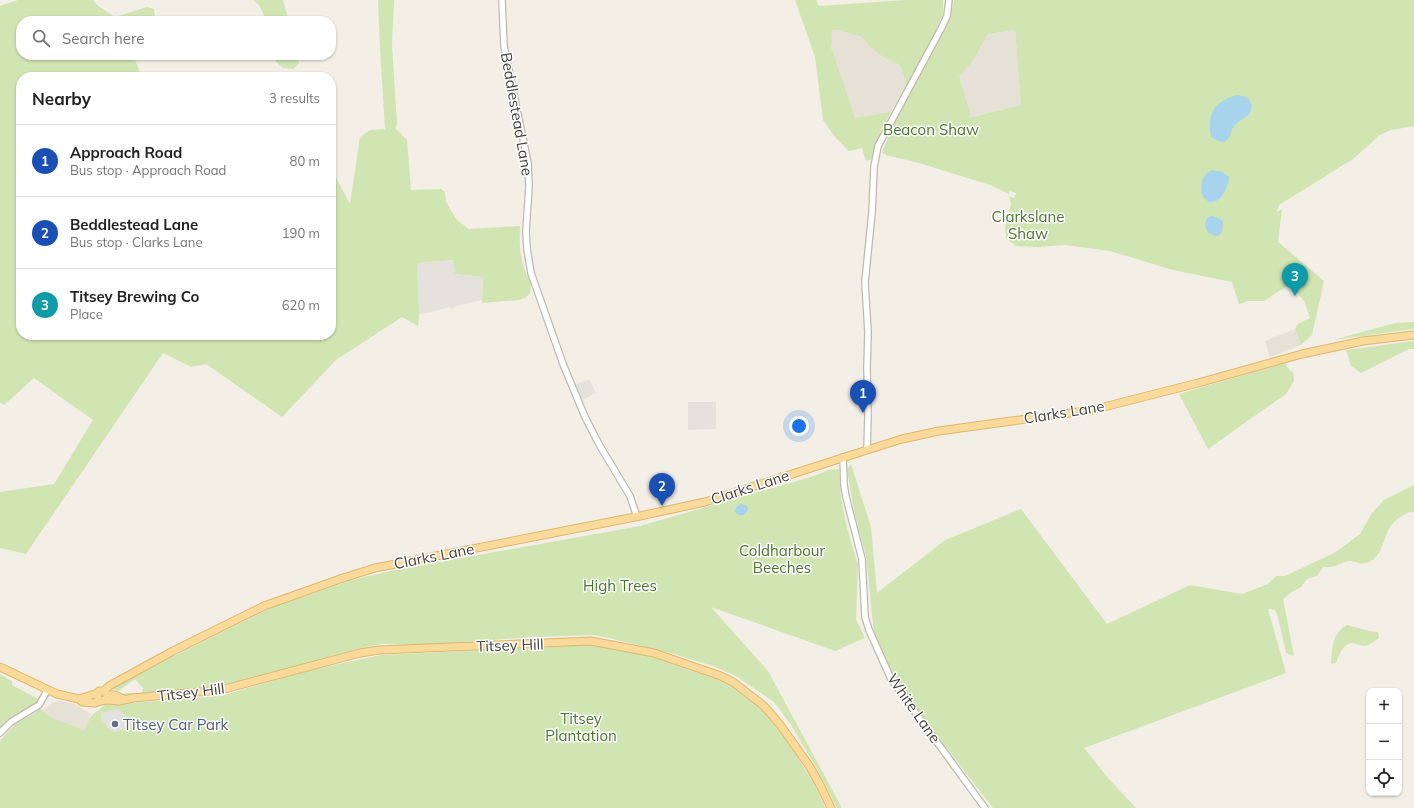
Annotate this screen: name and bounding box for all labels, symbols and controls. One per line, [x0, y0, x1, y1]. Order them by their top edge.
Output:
search box [16, 16, 336, 60]
icon: search [30, 27, 52, 49]
text: Search here [62, 29, 144, 48]
street label: Beddlestead Lane [497, 51, 537, 177]
text: Nearby [32, 88, 91, 109]
text: 3 results [269, 90, 320, 106]
park label: Beacon Shaw [883, 120, 979, 139]
text: Approach Road [70, 143, 182, 162]
text: 1 [41, 153, 49, 169]
text: 80 m [290, 153, 320, 169]
text: Bus stop · Approach Road [70, 162, 226, 178]
park label: Clarkslane Shaw [992, 207, 1064, 243]
text: Beddlestead Lane [70, 215, 198, 234]
text: 2 [41, 225, 49, 241]
text: 190 m [282, 225, 320, 241]
text: Bus stop · Clarks Lane [70, 234, 203, 250]
pin: 3 [1282, 263, 1308, 296]
text: Titsey Brewing Co [70, 287, 199, 306]
text: 3 [41, 297, 49, 313]
text: 620 m [282, 297, 320, 313]
text: Place [70, 306, 103, 322]
pin: 1 [850, 380, 876, 413]
street label: Clarks Lane [1022, 396, 1106, 428]
your location [789, 416, 809, 436]
street label: Clarks Lane [708, 465, 792, 509]
pin: 2 [649, 473, 675, 506]
street label: Clarks Lane [392, 539, 476, 573]
park label: Coldharbour Beeches [739, 541, 825, 577]
park label: High Trees [583, 576, 657, 595]
street label: Titsey Hill [476, 634, 544, 656]
street label: White Lane [883, 670, 945, 746]
street label: Titsey Hill [156, 678, 226, 706]
map controls [1366, 688, 1402, 796]
button: + [1366, 688, 1402, 724]
park label: Titsey Plantation [545, 709, 617, 745]
place label: Titsey Car Park [123, 715, 228, 734]
marker: Titsey Car Park [110, 719, 120, 729]
button: − [1366, 724, 1402, 760]
button: locate [1366, 760, 1402, 796]

